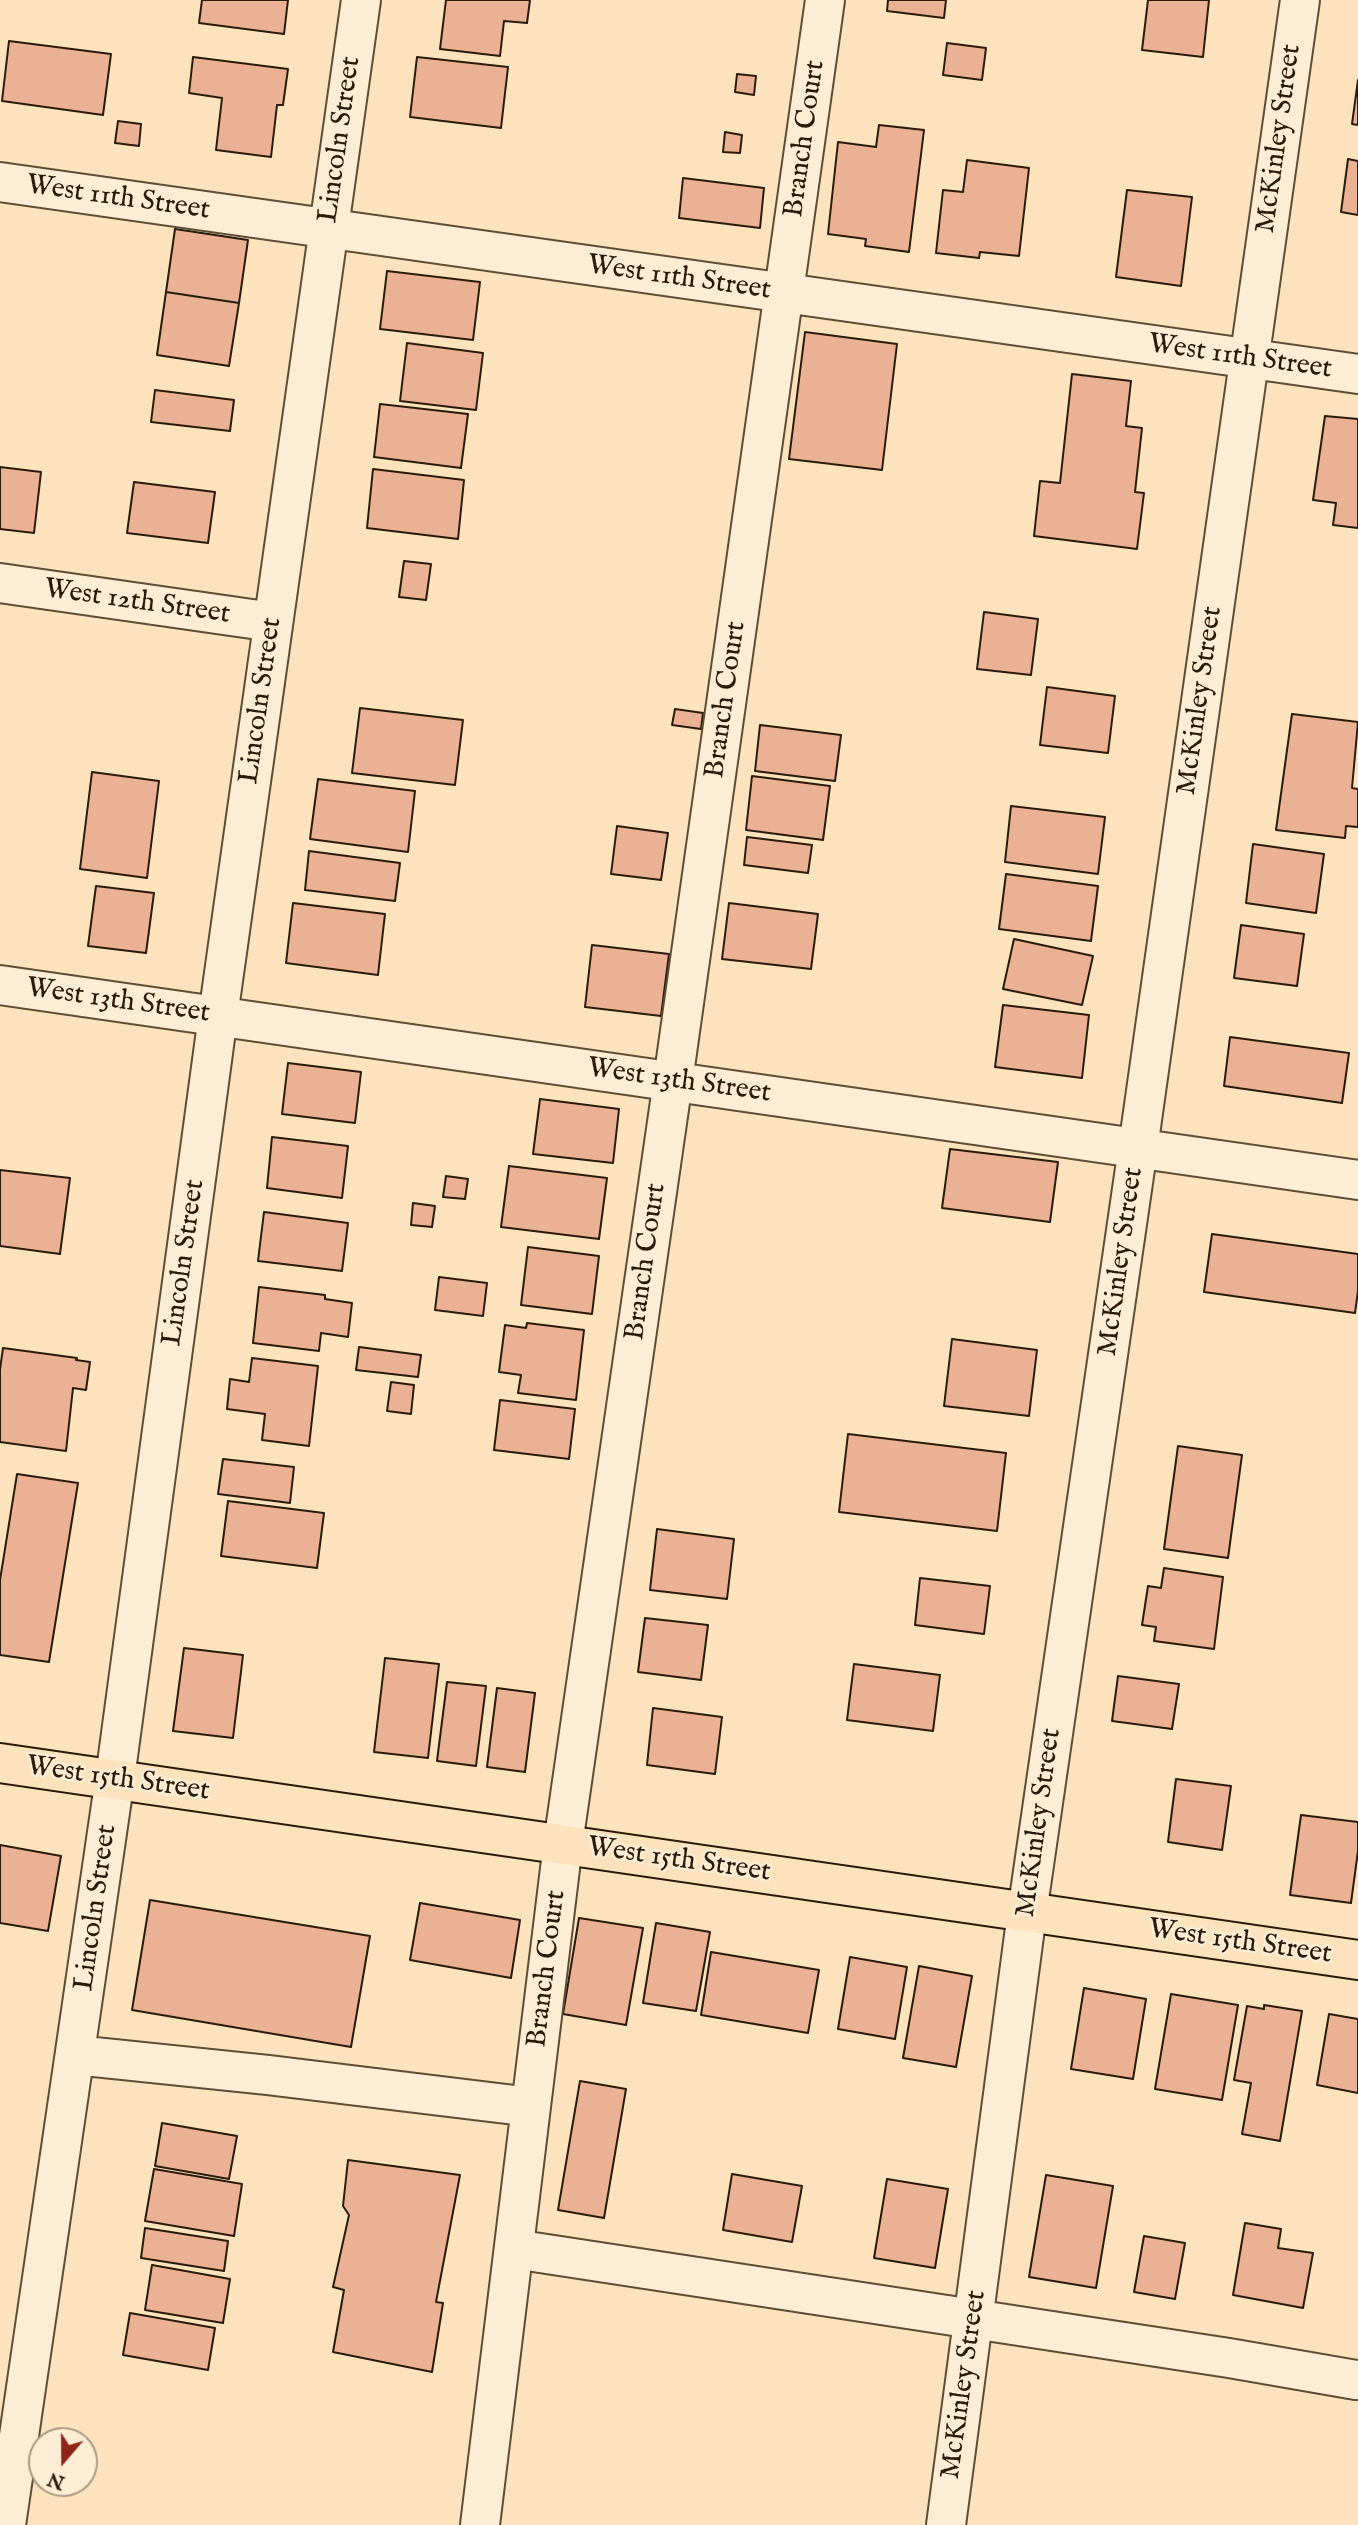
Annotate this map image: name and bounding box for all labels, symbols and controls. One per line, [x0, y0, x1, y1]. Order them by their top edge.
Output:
street label: McKinley Street [1250, 42, 1310, 236]
street label: Lincoln Street [313, 55, 369, 225]
street label: Branch Court [778, 58, 834, 220]
street label: West 11th Street [24, 170, 212, 228]
street label: West 11th Street [585, 250, 773, 308]
street label: West 11th Street [1146, 329, 1334, 387]
street label: West 12th Street [42, 573, 232, 633]
street label: McKinley Street [1171, 604, 1231, 798]
street label: Lincoln Street [234, 616, 290, 786]
street label: Branch Court [699, 619, 755, 781]
street label: West 13th Street [24, 973, 212, 1031]
street label: West 13th Street [585, 1053, 773, 1111]
street label: McKinley Street [1092, 1165, 1152, 1359]
street label: Lincoln Street [157, 1178, 213, 1348]
street label: Branch Court [619, 1181, 675, 1343]
street label: McKinley Street [1010, 1726, 1070, 1920]
street label: West 15th Street [24, 1751, 212, 1809]
street label: Lincoln Street [69, 1823, 125, 1993]
street label: West 15th Street [585, 1832, 773, 1890]
street label: Branch Court [522, 1888, 574, 2050]
street label: West 15th Street [1146, 1914, 1334, 1972]
street label: McKinley Street [935, 2288, 995, 2482]
north arrow [28, 2427, 98, 2497]
text: N [45, 2466, 68, 2494]

